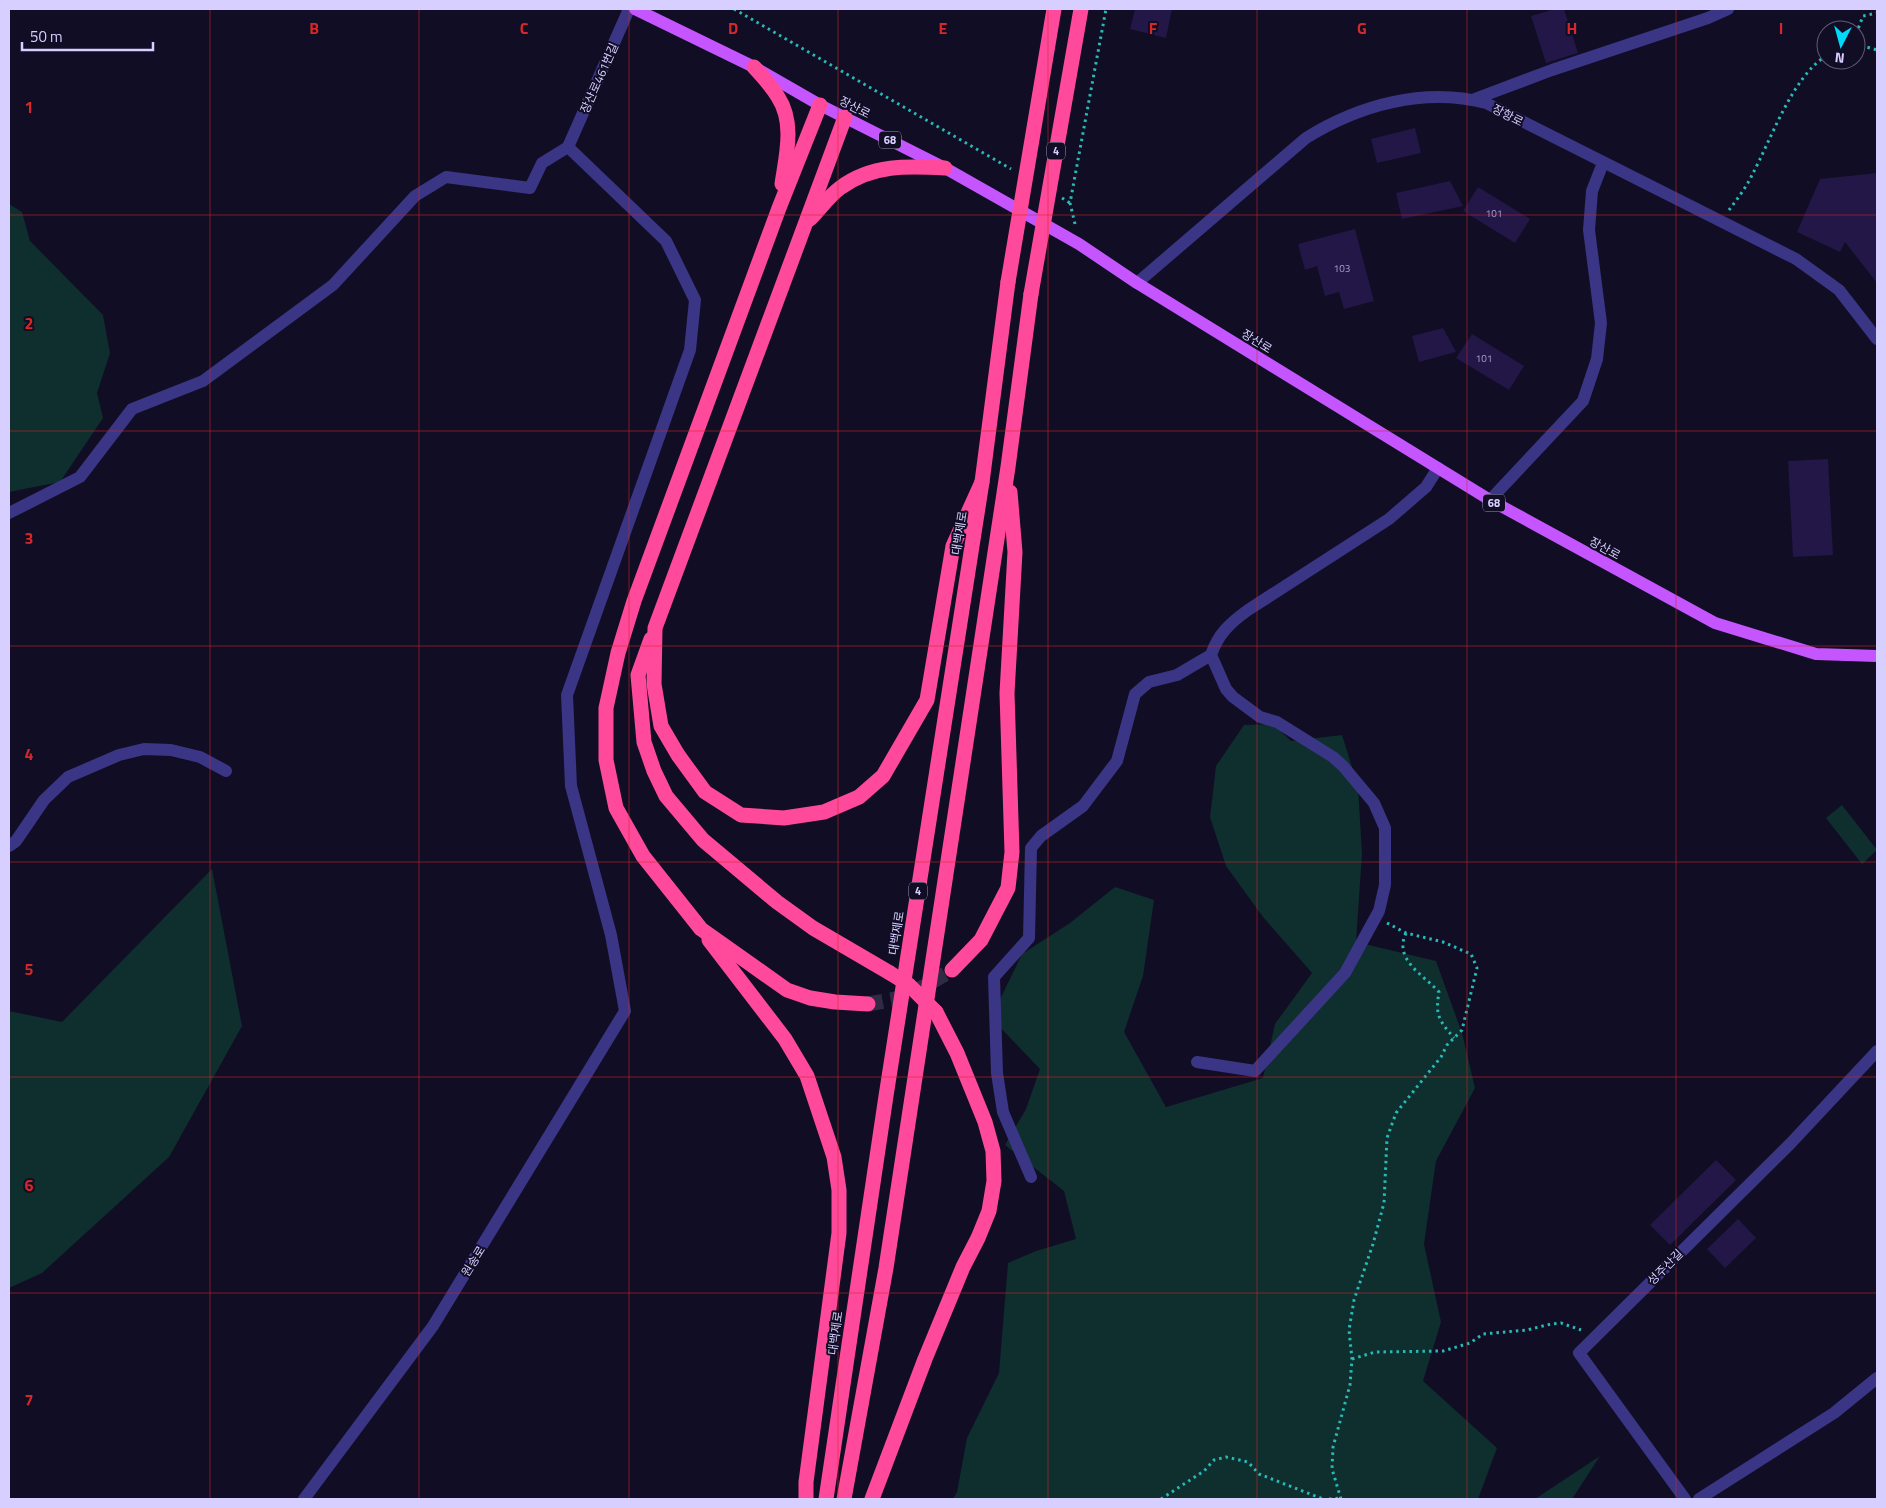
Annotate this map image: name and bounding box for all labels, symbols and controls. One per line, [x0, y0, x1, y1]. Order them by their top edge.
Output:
text: B [309, 16, 319, 40]
text: C [520, 16, 529, 40]
text: D [728, 16, 738, 40]
text: E [939, 16, 948, 40]
text: F [1149, 16, 1158, 40]
text: G [1357, 16, 1367, 40]
text: H [1567, 16, 1577, 40]
text: I [1779, 16, 1783, 40]
scale bar [22, 20, 154, 52]
north arrow [1816, 20, 1866, 70]
text: 50 m [30, 25, 63, 48]
street label: 장산로461번길 [575, 40, 623, 116]
text: N [1834, 47, 1846, 69]
street label: 장산로 [836, 91, 874, 123]
text: 1 [25, 95, 33, 119]
street label: 장항로 [1489, 99, 1527, 131]
road number: 68 [879, 132, 901, 148]
road number: 4 [1047, 142, 1065, 160]
house number: 101 [1486, 206, 1502, 221]
house number: 103 [1334, 261, 1350, 276]
text: 2 [25, 311, 33, 335]
street label: 장산로 [1238, 324, 1276, 358]
house number: 101 [1476, 351, 1492, 366]
road number: 68 [1483, 494, 1505, 512]
street label: 대백제로 [946, 510, 972, 556]
text: 3 [25, 526, 33, 550]
street label: 장산로 [1586, 532, 1624, 564]
text: 4 [25, 742, 34, 766]
road number: 4 [909, 882, 927, 899]
street label: 대백제로 [883, 910, 909, 956]
text: 5 [25, 957, 34, 981]
text: 6 [25, 1173, 34, 1197]
street label: 원송로 [456, 1242, 490, 1280]
street label: 성주산길 [1643, 1245, 1687, 1289]
street label: 대백제로 [823, 1310, 847, 1356]
text: 7 [25, 1388, 33, 1412]

